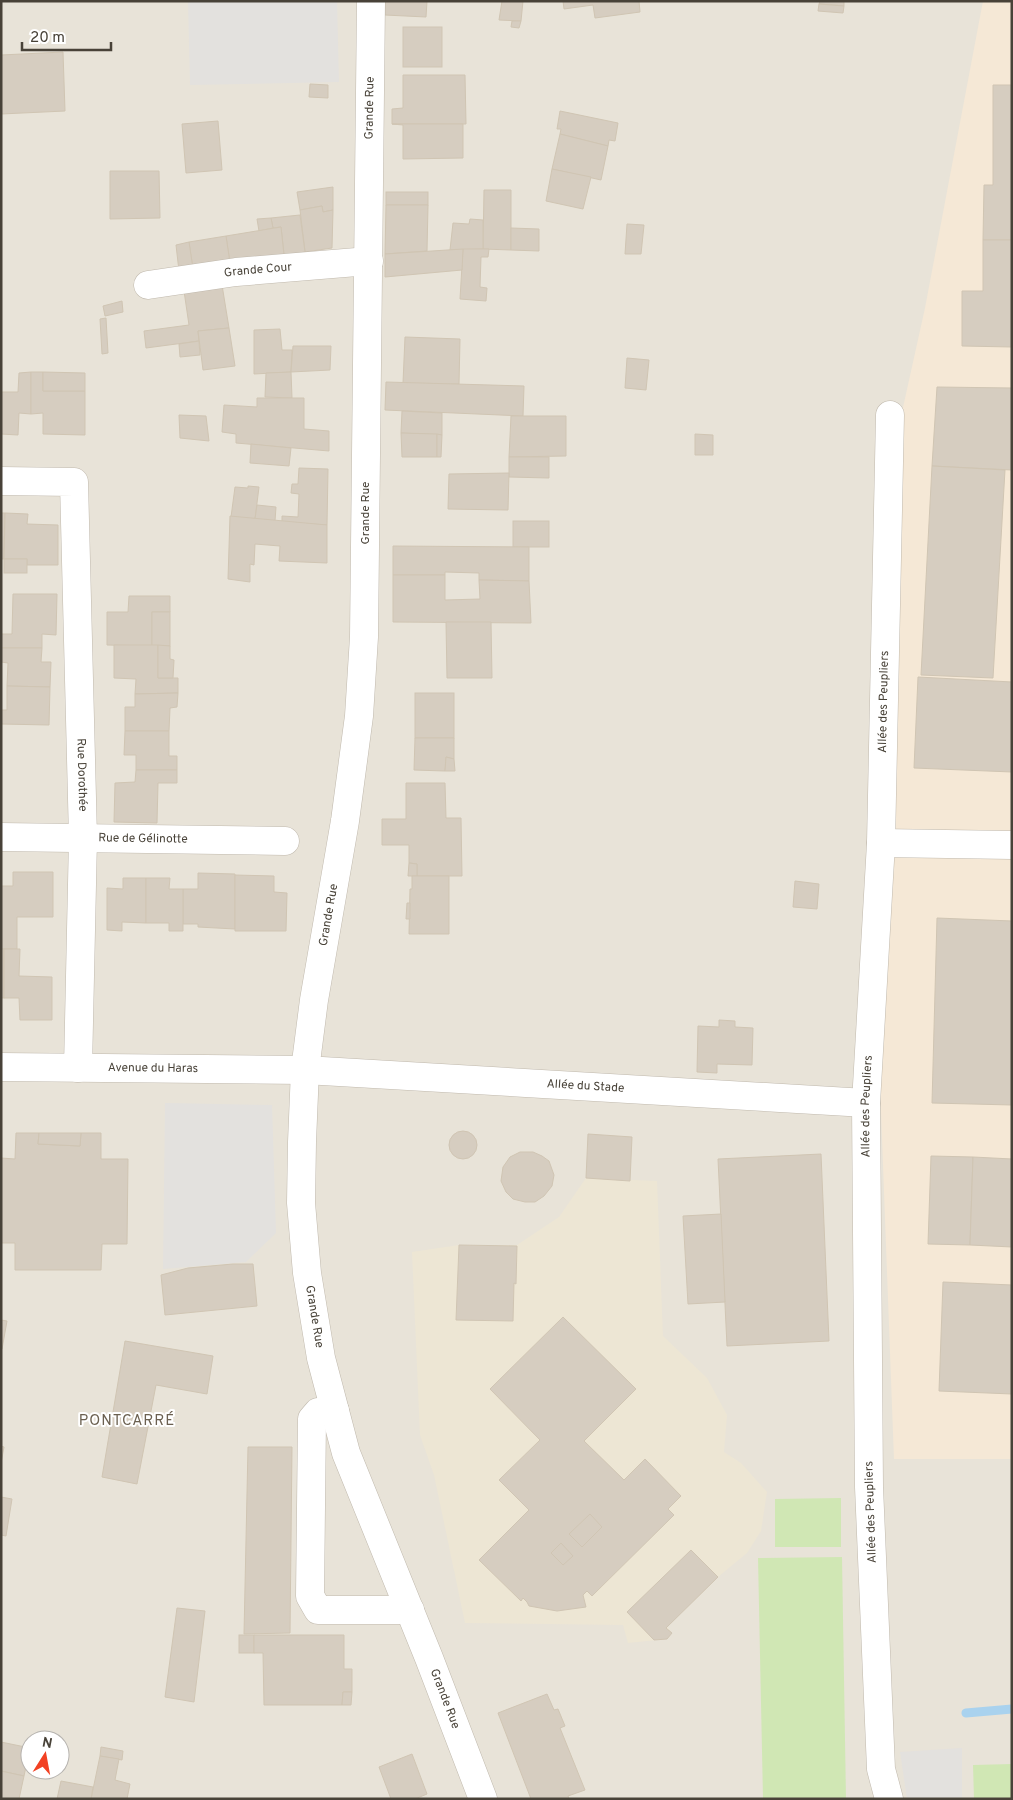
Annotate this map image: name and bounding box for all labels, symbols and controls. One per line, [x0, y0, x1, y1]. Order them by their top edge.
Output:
scale bar [22, 20, 111, 52]
text: 20 m [30, 29, 65, 48]
street label: Grande Rue [361, 76, 379, 140]
street label: Grande Cour [223, 259, 293, 282]
street label: Grande Rue [358, 481, 374, 545]
street label: Allée des Peupliers [875, 650, 893, 753]
street label: Rue Dorothée [72, 738, 90, 812]
street label: Rue de Gélinotte [98, 830, 188, 848]
street label: Grande Rue [316, 883, 342, 947]
street label: Allée des Peupliers [858, 1055, 877, 1158]
street label: Avenue du Haras [108, 1060, 198, 1077]
street label: Allée du Stade [546, 1076, 625, 1097]
street label: Grande Rue [301, 1284, 327, 1349]
district label: PONTCARRÉ [79, 1411, 175, 1431]
street label: Allée des Peupliers [861, 1461, 881, 1563]
street label: Grande Rue [426, 1667, 463, 1731]
north arrow [20, 1730, 70, 1780]
text: N [41, 1734, 54, 1753]

